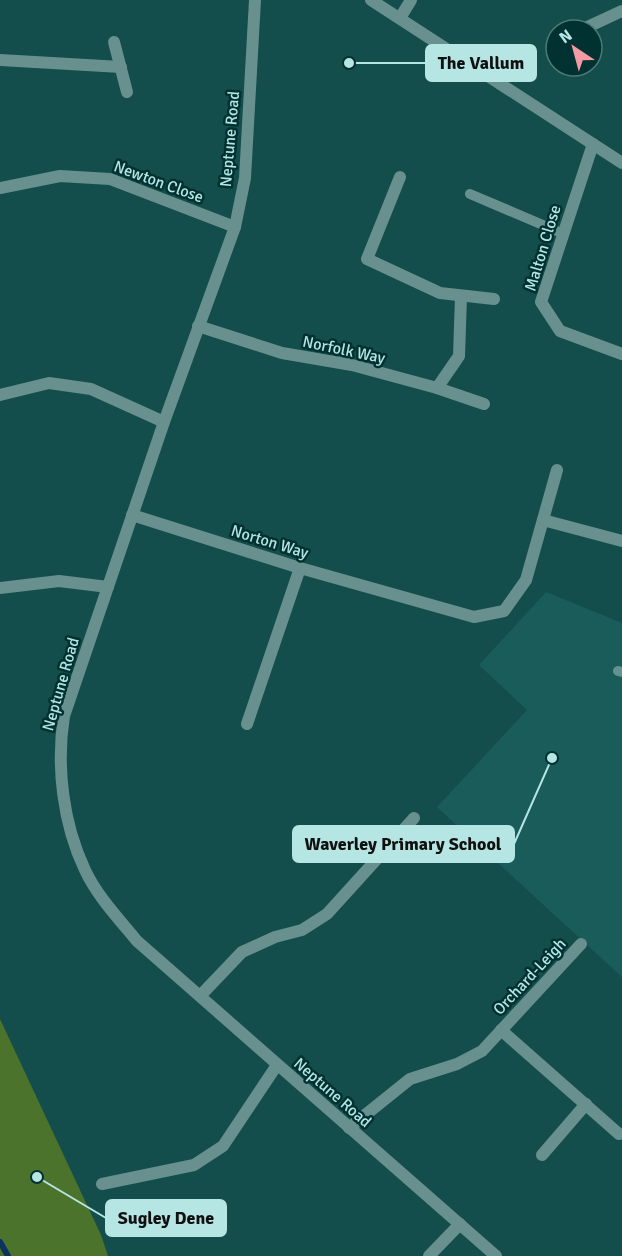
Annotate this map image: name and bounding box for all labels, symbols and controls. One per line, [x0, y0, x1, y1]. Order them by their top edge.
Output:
north arrow [544, 18, 604, 78]
text: N [555, 25, 576, 48]
callout: The Vallum [426, 45, 536, 81]
text: The Vallum [438, 52, 524, 74]
street label: Neptune Road [216, 90, 244, 188]
street label: Newton Close [111, 156, 206, 207]
street label: Malton Close [520, 203, 566, 294]
street label: Norfolk Way [301, 331, 387, 369]
street label: Norton Way [229, 521, 311, 563]
street label: Neptune Road [38, 635, 84, 733]
callout: Waverley Primary School [293, 826, 514, 862]
text: Waverley Primary School [305, 833, 502, 855]
street label: Orchard-Leigh [489, 934, 570, 1019]
street label: Neptune Road [289, 1054, 375, 1132]
callout: Sugley Dene [106, 1200, 226, 1236]
text: Sugley Dene [118, 1207, 214, 1229]

